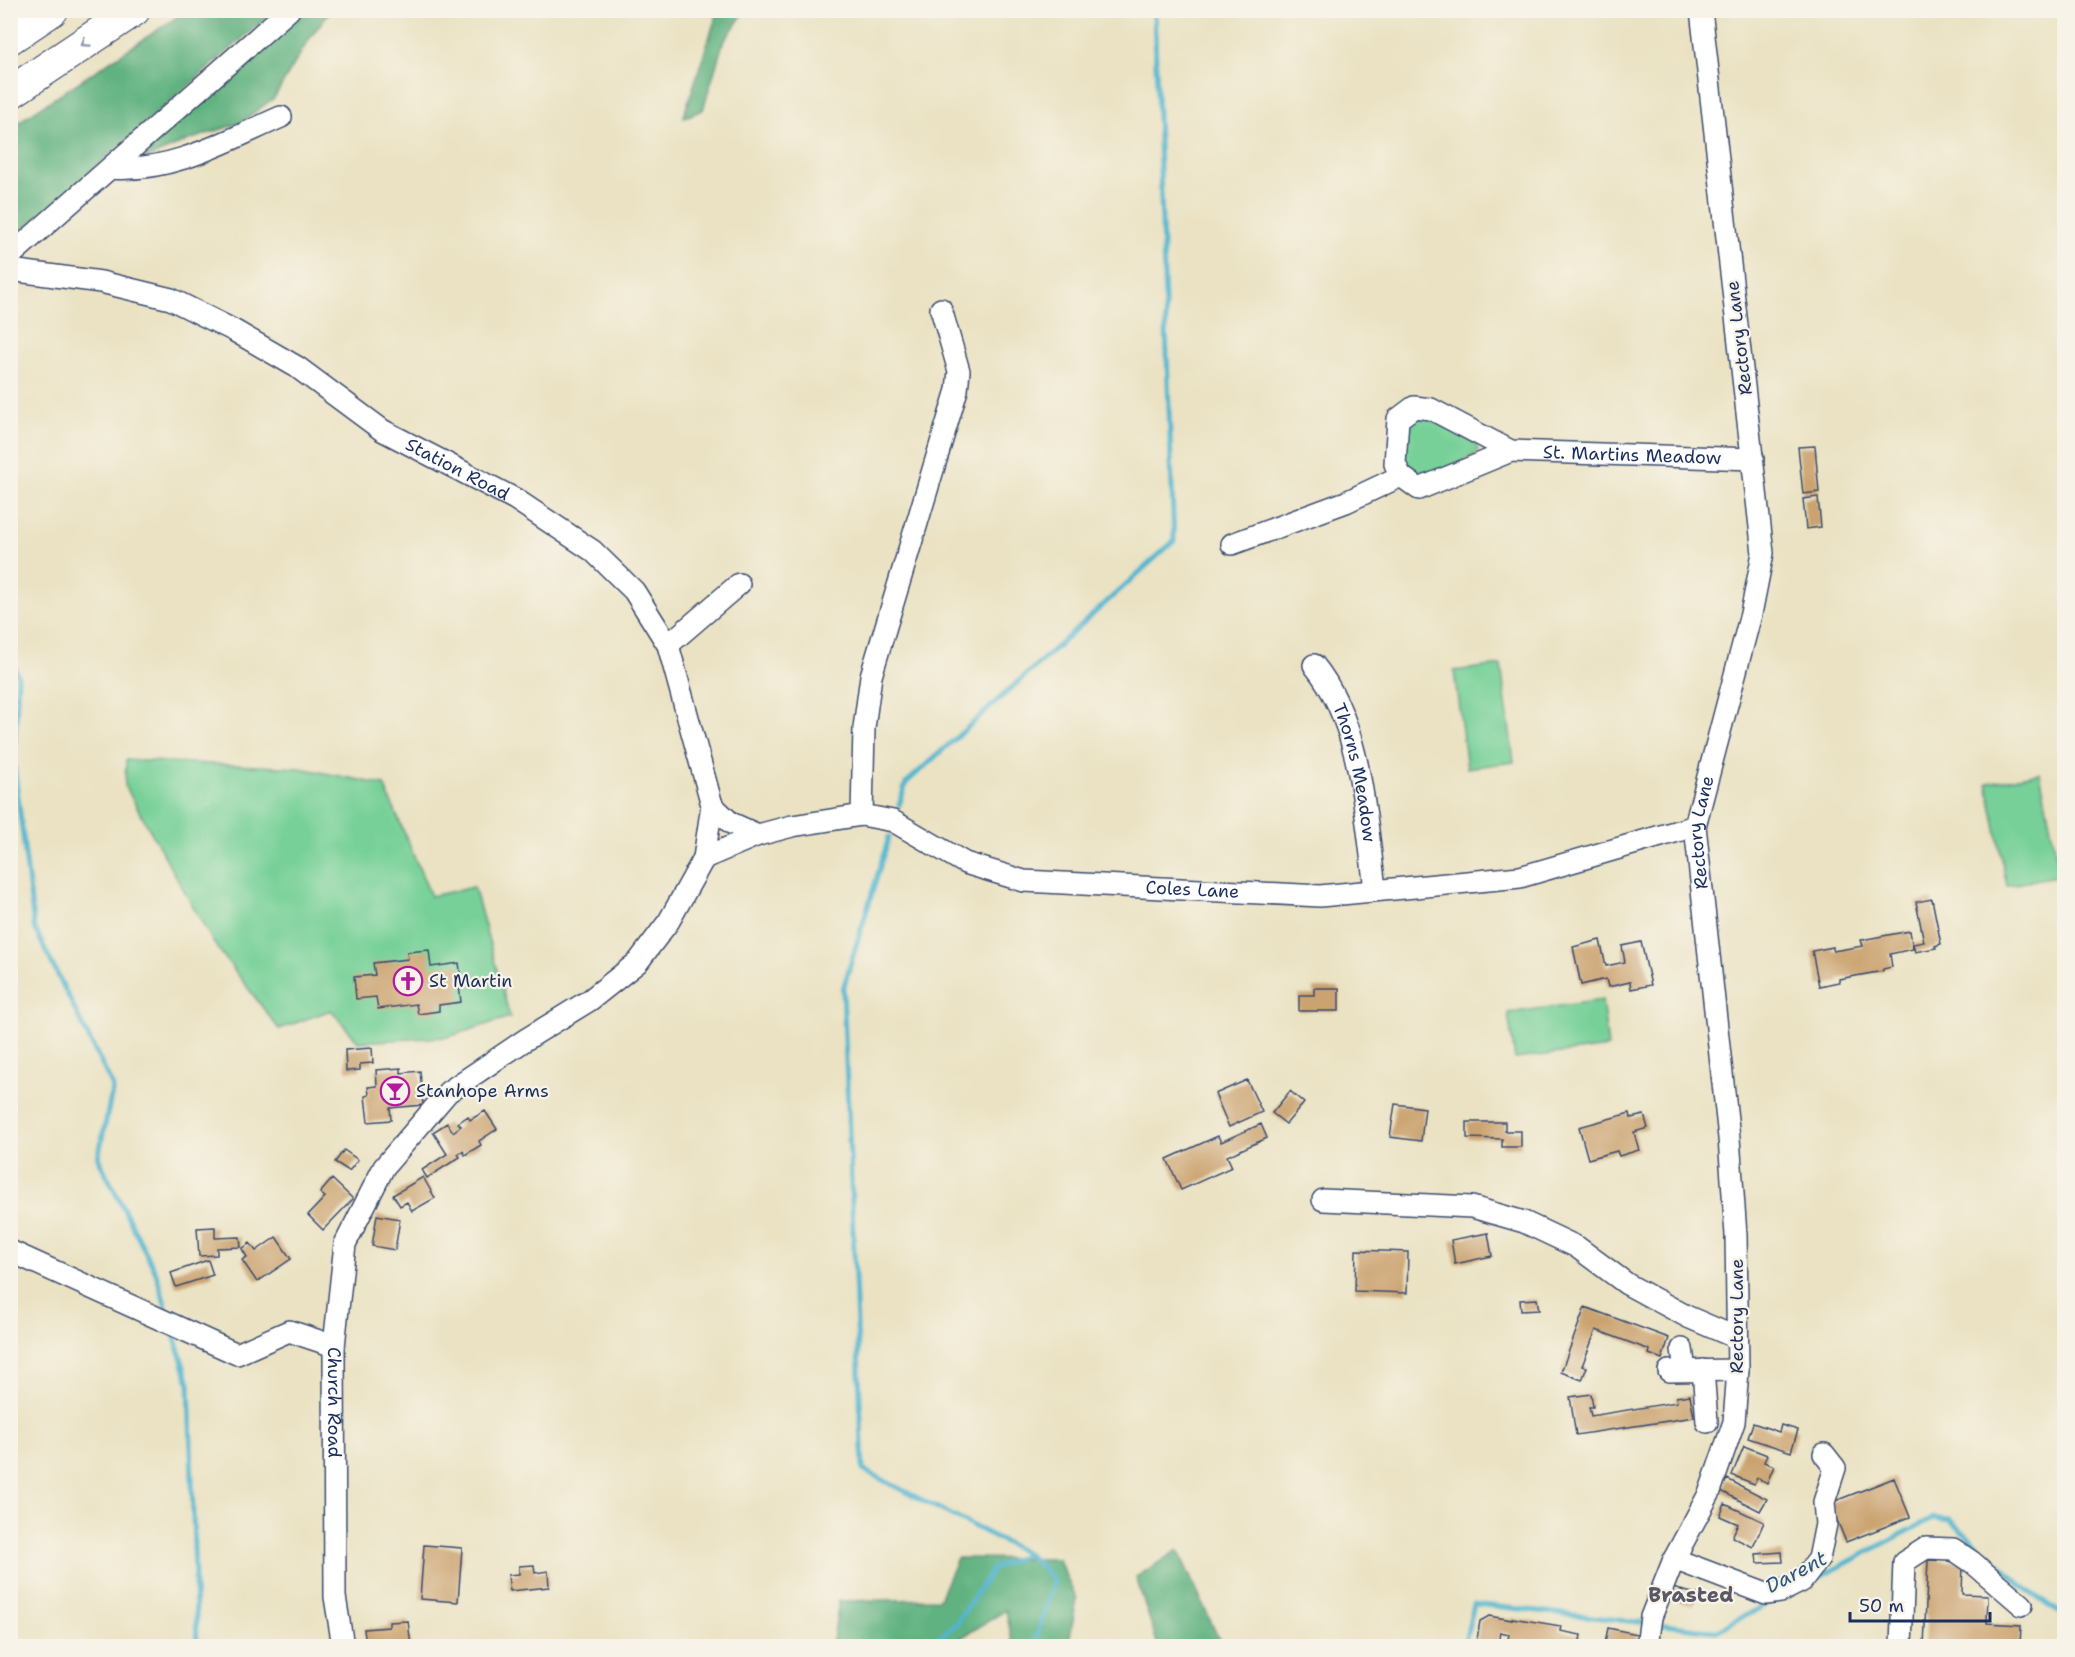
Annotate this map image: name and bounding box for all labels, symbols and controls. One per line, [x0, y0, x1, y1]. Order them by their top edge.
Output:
one-way arrow [81, 36, 92, 47]
street label: Rectory Lane [1720, 279, 1758, 397]
street label: Station Road [401, 432, 514, 506]
street label: St. Martins Meadow [1543, 440, 1722, 470]
street label: Thorns Meadow [1327, 700, 1381, 844]
street label: Rectory Lane [1683, 773, 1720, 890]
street label: Coles Lane [1145, 875, 1240, 904]
church icon: St Martin [392, 965, 424, 997]
place label: St Martin [429, 969, 512, 993]
bar icon: Stanhope Arms [379, 1075, 411, 1107]
place label: Stanhope Arms [416, 1079, 549, 1103]
street label: Rectory Lane [1725, 1258, 1749, 1374]
street label: Church Road [322, 1347, 346, 1458]
water label: Darent [1761, 1545, 1832, 1599]
district label: Brasted [1648, 1581, 1734, 1609]
scale bar [1850, 1585, 1990, 1623]
text: 50 m [1859, 1594, 1904, 1618]

